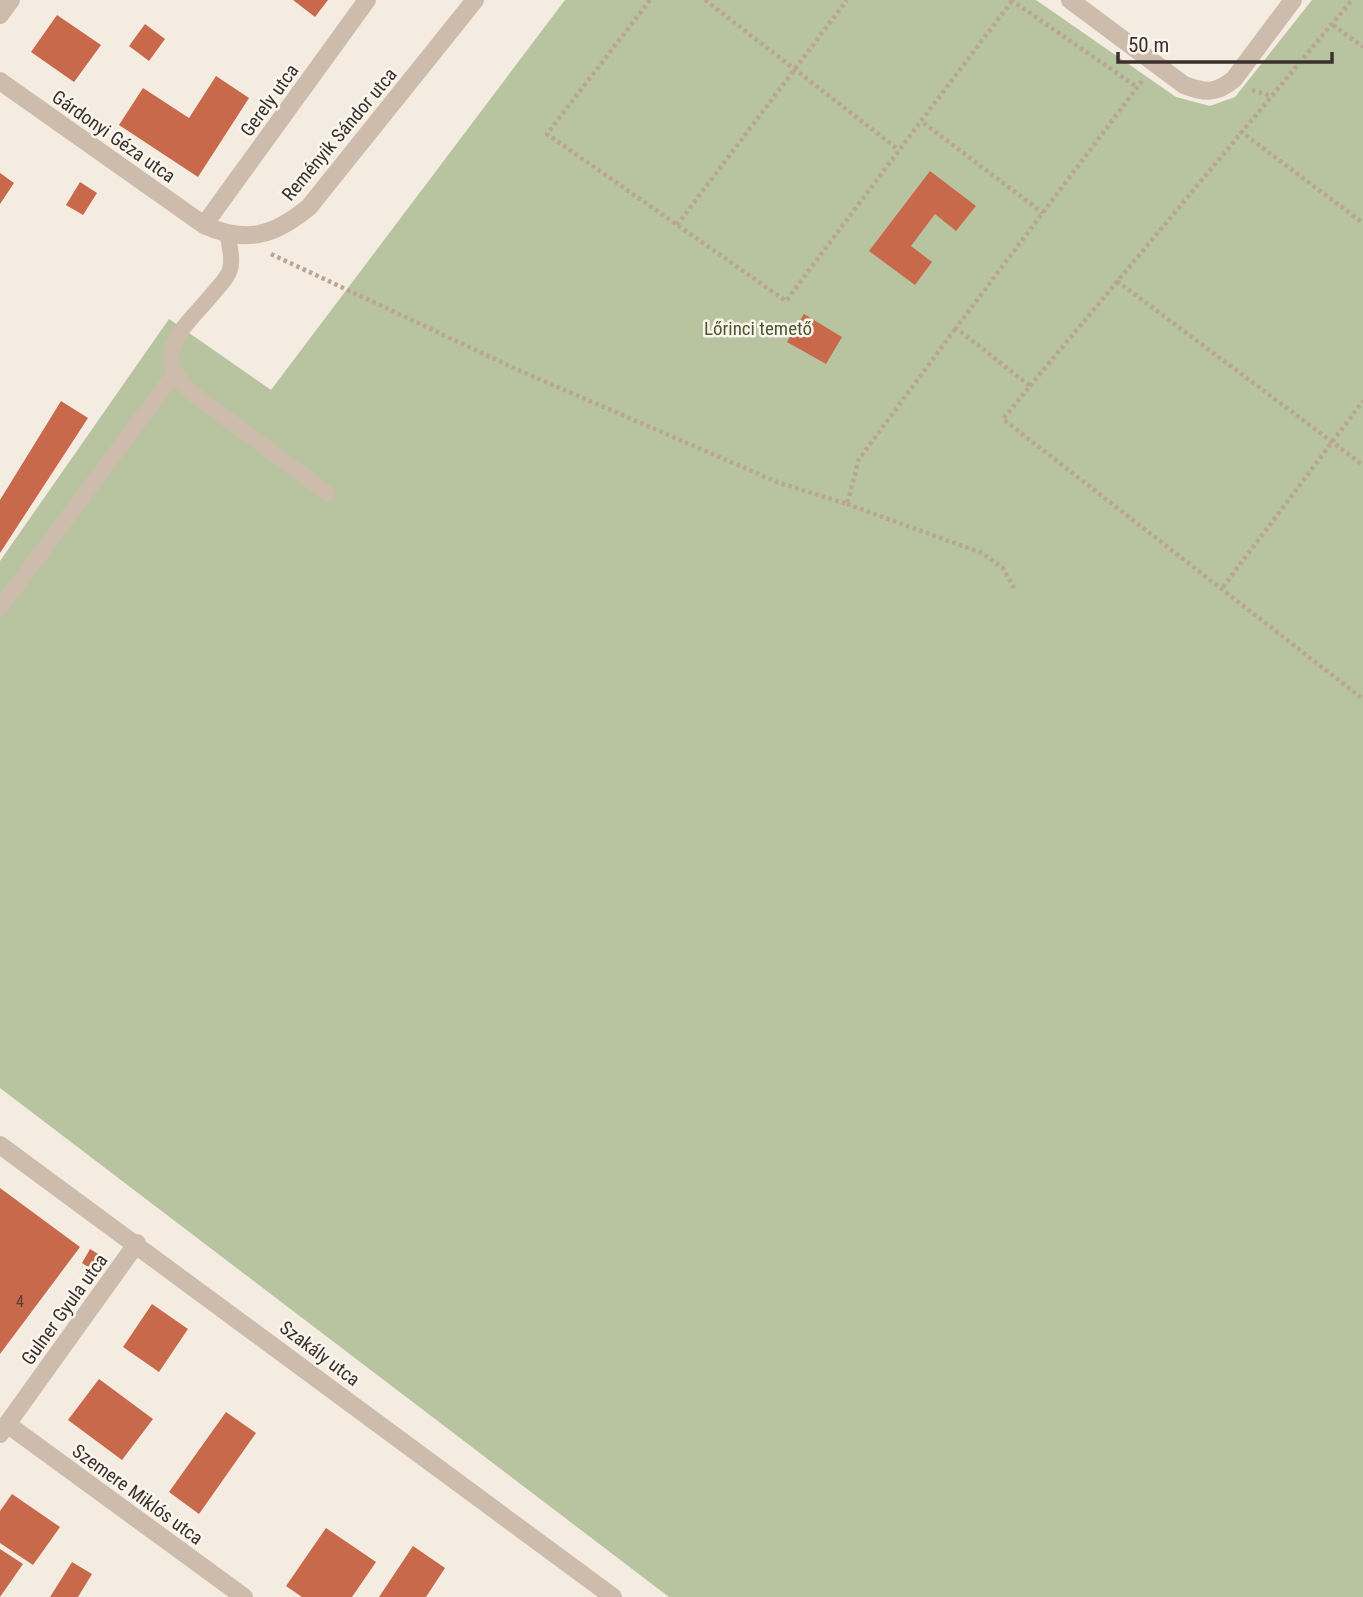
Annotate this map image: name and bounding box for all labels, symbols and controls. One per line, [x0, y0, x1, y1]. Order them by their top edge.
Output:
scale bar [1118, 21, 1332, 65]
text: 50 m [1128, 33, 1169, 57]
street label: Gerely utca [235, 60, 303, 141]
street label: Reményik Sándor utca [277, 63, 402, 206]
street label: Gárdonyi Géza utca [48, 85, 180, 188]
park label: Lőrinci temető [704, 317, 812, 340]
street label: Gulner Gyula utca [16, 1249, 112, 1369]
house number: 4 [16, 1292, 24, 1311]
street label: Szakály utca [275, 1316, 364, 1391]
street label: Szemere Miklós utca [68, 1439, 208, 1550]

